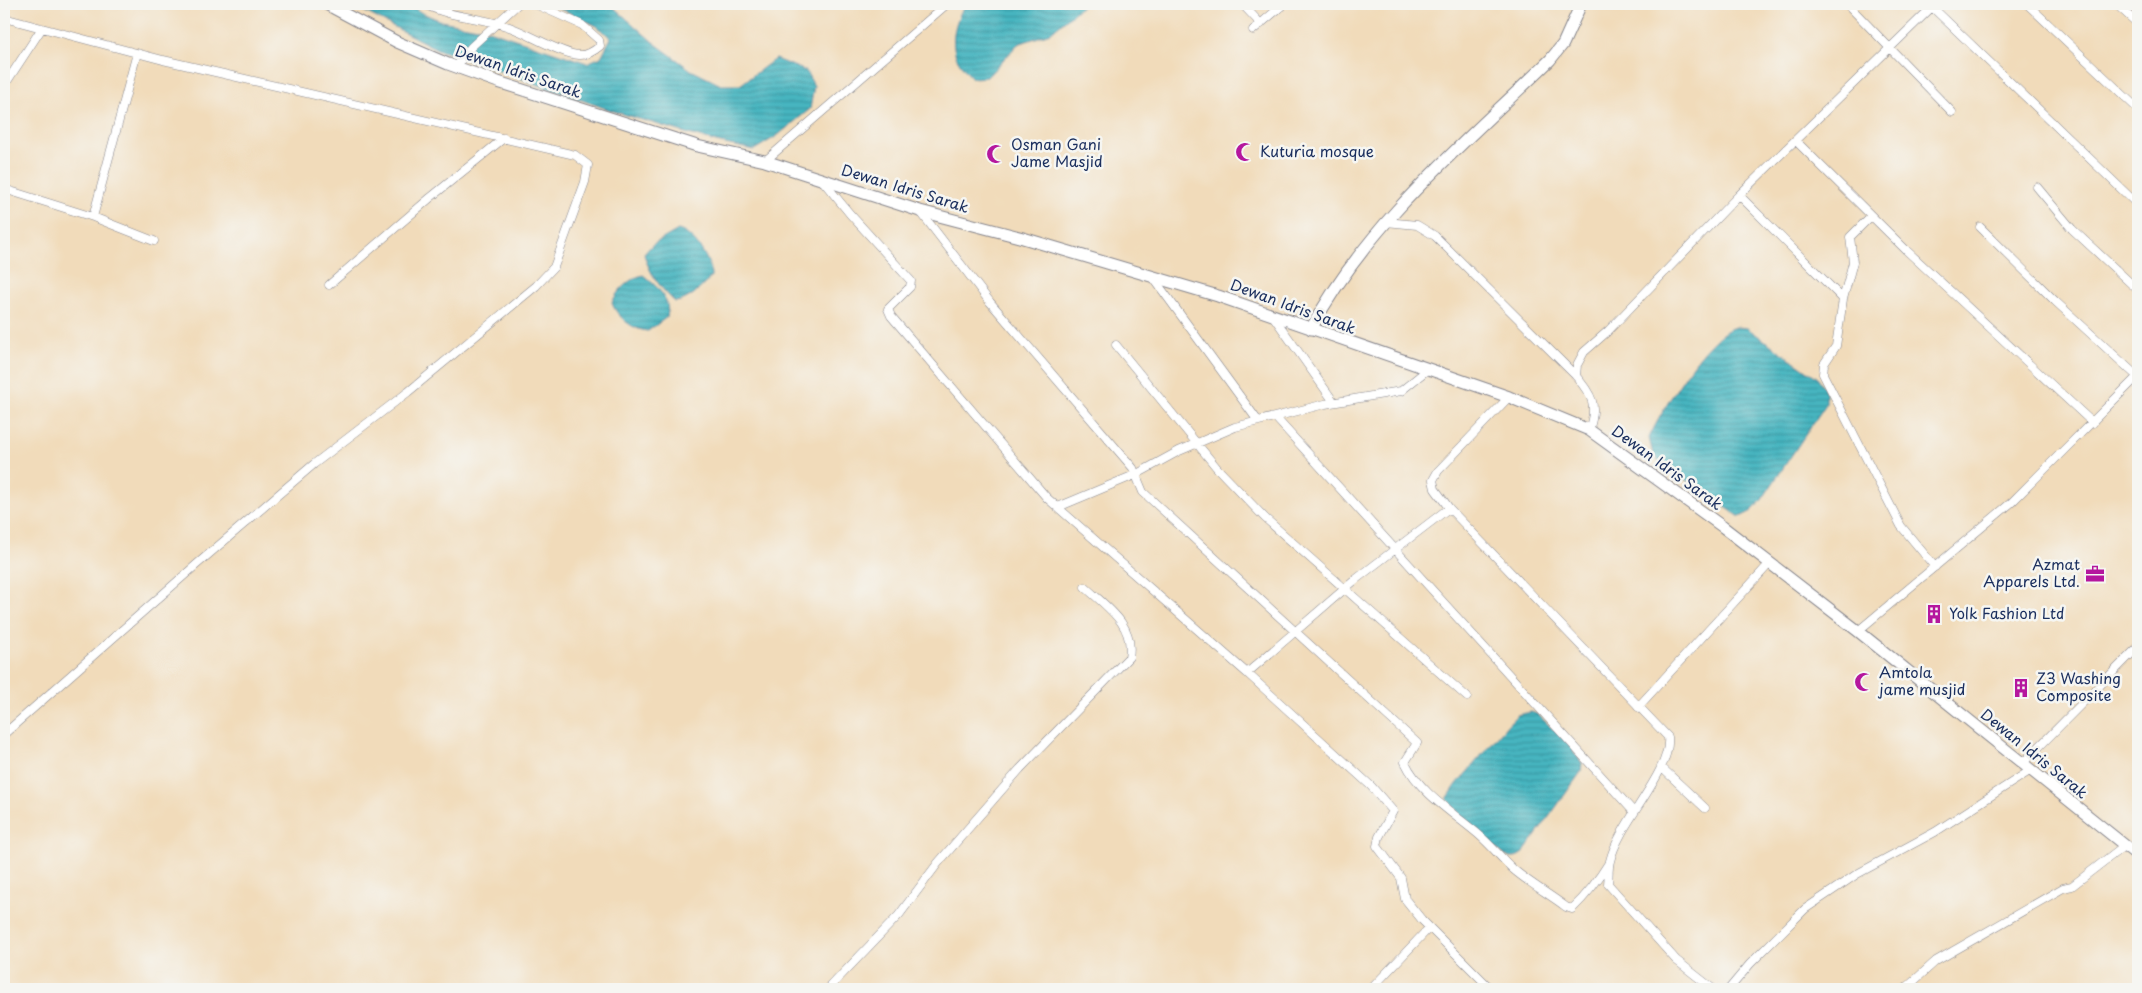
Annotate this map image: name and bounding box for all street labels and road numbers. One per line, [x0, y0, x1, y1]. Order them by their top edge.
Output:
street label: Dewan Idris Sarak [452, 38, 585, 103]
street label: Dewan Idris Sarak [839, 157, 972, 218]
street label: Dewan Idris Sarak [1227, 272, 1360, 339]
street label: Dewan Idris Sarak [1608, 419, 1728, 515]
street label: Dewan Idris Sarak [1976, 702, 2094, 803]

